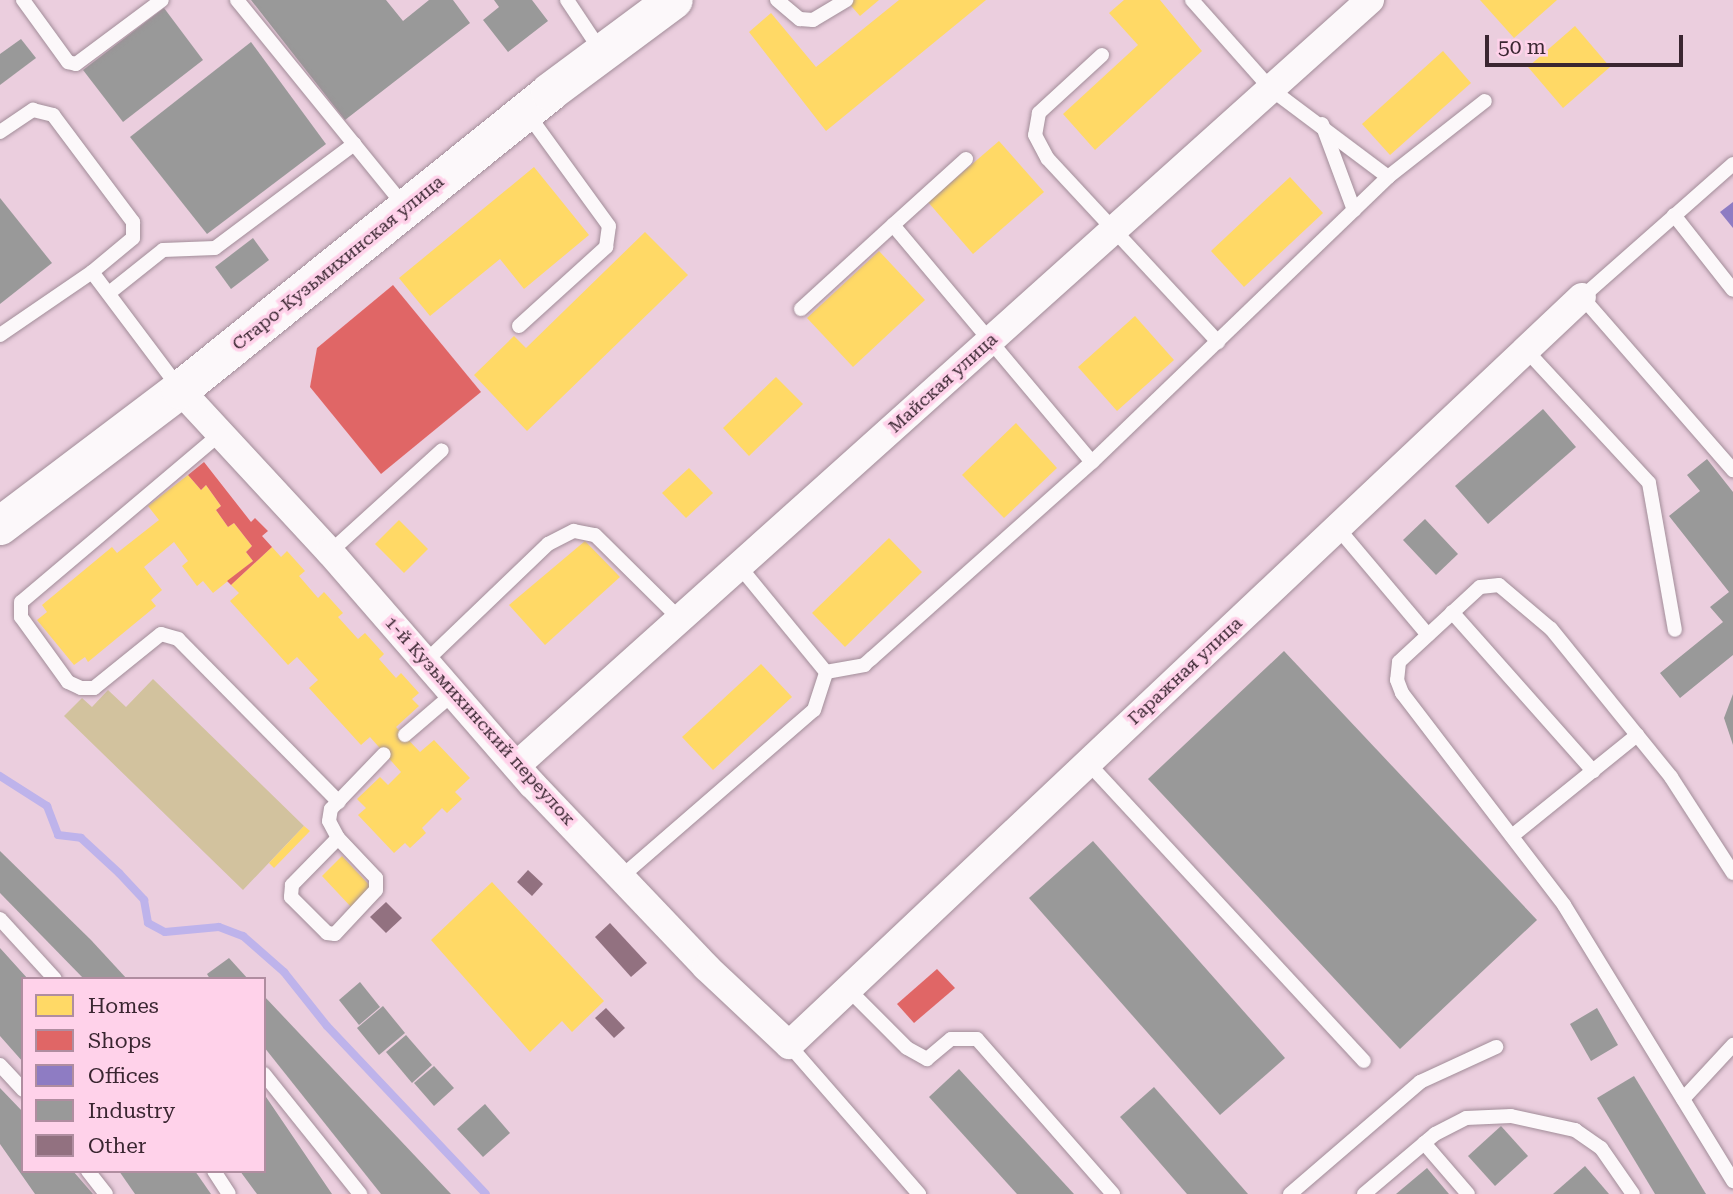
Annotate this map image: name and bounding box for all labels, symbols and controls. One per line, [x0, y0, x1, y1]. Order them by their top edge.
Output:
scale bar [1488, 21, 1686, 65]
text: 50 m [1498, 35, 1546, 59]
street label: Старо-Кузьмихинская улица [228, 171, 448, 355]
street label: Майская улица [884, 328, 1002, 438]
street label: 1-й Кузьмихинский переулок [380, 612, 580, 830]
street label: Гаражная улица [1123, 613, 1247, 729]
legend [21, 977, 266, 1173]
text: Homes [88, 994, 159, 1018]
text: Shops [88, 1029, 151, 1053]
text: Offices [88, 1064, 159, 1088]
text: Industry [88, 1099, 175, 1123]
text: Other [88, 1134, 146, 1158]

